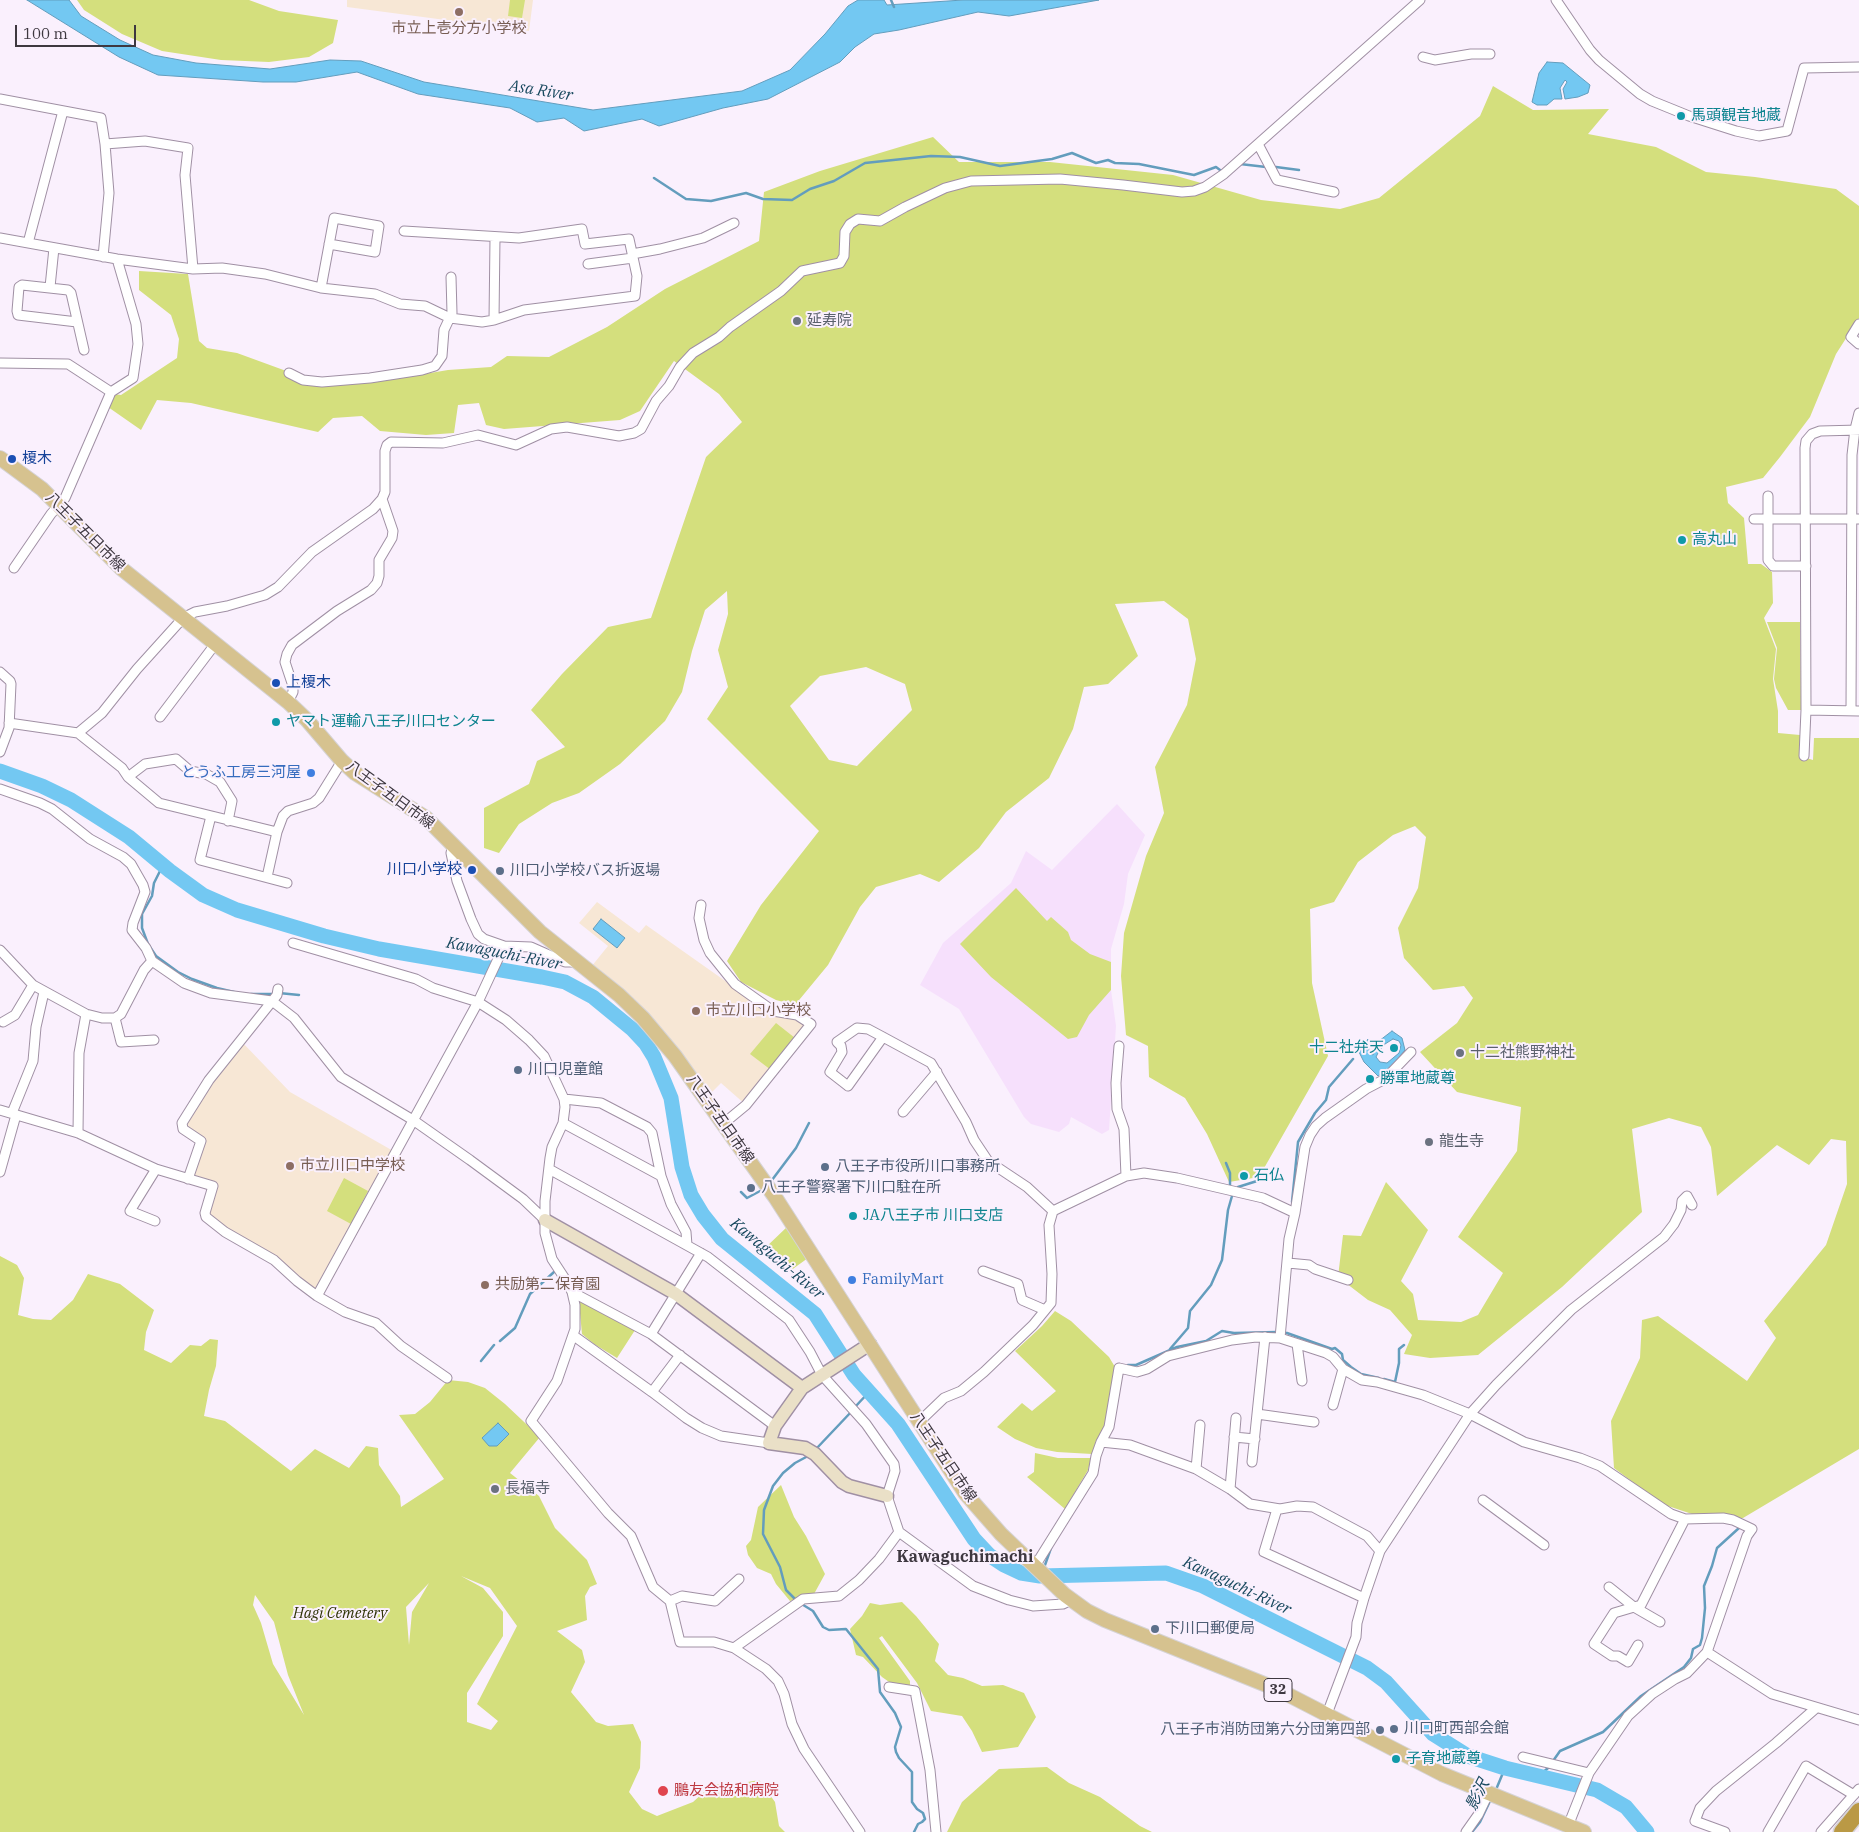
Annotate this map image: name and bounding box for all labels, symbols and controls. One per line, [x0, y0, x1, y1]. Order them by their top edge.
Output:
marker: 市立上壱分方小学校 [453, 6, 465, 18]
scale bar [18, 15, 139, 47]
place label: 市立上壱分方小学校 [392, 20, 526, 38]
text: 100 m [23, 24, 68, 43]
water label: Asa River [508, 76, 574, 106]
place label: 馬頭観音地蔵 [1691, 107, 1781, 125]
marker: 馬頭観音地蔵 [1675, 110, 1687, 122]
place label: 延寿院 [807, 312, 852, 330]
marker: 延寿院 [791, 315, 803, 327]
place label: 榎木 [22, 450, 52, 468]
marker: 榎木 [6, 453, 18, 465]
street label: 八王子五日市線 [42, 489, 128, 575]
place label: 高丸山 [1692, 531, 1737, 549]
marker: 高丸山 [1676, 534, 1688, 546]
place label: 上榎木 [286, 674, 331, 692]
marker: 上榎木 [270, 677, 282, 689]
place label: ヤマト運輸八王子川口センター [286, 713, 496, 731]
marker: ヤマト運輸八王子川口センター [270, 716, 282, 728]
street label: 八王子五日市線 [342, 757, 438, 833]
place label: とうふ工房三河屋 [181, 764, 301, 782]
marker: とうふ工房三河屋 [305, 767, 317, 779]
place label: 川口小学校 [387, 861, 462, 879]
place label: 川口小学校バス折返場 [510, 862, 660, 880]
marker: 川口小学校 [466, 864, 478, 876]
marker: 川口小学校バス折返場 [494, 865, 506, 877]
water label: Kawaguchi-River [445, 933, 563, 975]
place label: 市立川口小学校 [706, 1002, 811, 1020]
marker: 市立川口小学校 [690, 1005, 702, 1017]
place label: 十二社弁天 [1309, 1039, 1384, 1057]
marker: 十二社弁天 [1388, 1042, 1400, 1054]
place label: 十二社熊野神社 [1470, 1044, 1575, 1062]
marker: 十二社熊野神社 [1454, 1047, 1466, 1059]
place label: 川口児童館 [528, 1061, 603, 1079]
marker: 川口児童館 [512, 1064, 524, 1076]
place label: 勝軍地蔵尊 [1380, 1070, 1455, 1088]
street label: 八王子五日市線 [683, 1071, 757, 1167]
marker: 勝軍地蔵尊 [1364, 1073, 1376, 1085]
place label: 龍生寺 [1439, 1133, 1484, 1151]
marker: 龍生寺 [1423, 1136, 1435, 1148]
place label: 市立川口中学校 [300, 1157, 405, 1175]
place label: 八王子市役所川口事務所 [835, 1158, 1000, 1176]
marker: 市立川口中学校 [284, 1160, 296, 1172]
marker: 八王子市役所川口事務所 [819, 1161, 831, 1173]
place label: 石仏 [1254, 1167, 1284, 1185]
marker: 石仏 [1238, 1170, 1250, 1182]
place label: 八王子警察署下川口駐在所 [761, 1179, 941, 1197]
marker: 八王子警察署下川口駐在所 [745, 1182, 757, 1194]
place label: JA八王子市 川口支店 [863, 1207, 1003, 1225]
marker: JA八王子市 川口支店 [847, 1210, 859, 1222]
water label: Kawaguchi-River [726, 1214, 828, 1304]
place label: FamilyMart [862, 1271, 944, 1289]
marker: FamilyMart [846, 1274, 858, 1286]
place label: 共励第二保育園 [495, 1276, 600, 1294]
marker: 共励第二保育園 [479, 1279, 491, 1291]
street label: 八王子五日市線 [906, 1408, 980, 1506]
place label: 長福寺 [505, 1480, 550, 1498]
marker: 長福寺 [489, 1483, 501, 1495]
district label: Kawaguchimachi [897, 1547, 1033, 1567]
water label: Kawaguchi-River [1180, 1553, 1294, 1619]
park label: Hagi Cemetery [293, 1605, 387, 1623]
place label: 下川口郵便局 [1165, 1620, 1255, 1638]
marker: 下川口郵便局 [1149, 1623, 1161, 1635]
road number: 32 [1264, 1678, 1292, 1702]
place label: 川口町西部会館 [1404, 1720, 1509, 1738]
place label: 八王子市消防団第六分団第四部 [1160, 1721, 1370, 1739]
marker: 川口町西部会館 [1388, 1723, 1400, 1735]
marker: 八王子市消防団第六分団第四部 [1374, 1724, 1386, 1736]
place label: 子育地蔵尊 [1406, 1750, 1481, 1768]
marker: 子育地蔵尊 [1390, 1753, 1402, 1765]
water label: 影沢 [1462, 1776, 1494, 1814]
place label: 鵬友会協和病院 [674, 1782, 779, 1800]
marker: 鵬友会協和病院 [656, 1784, 670, 1798]

